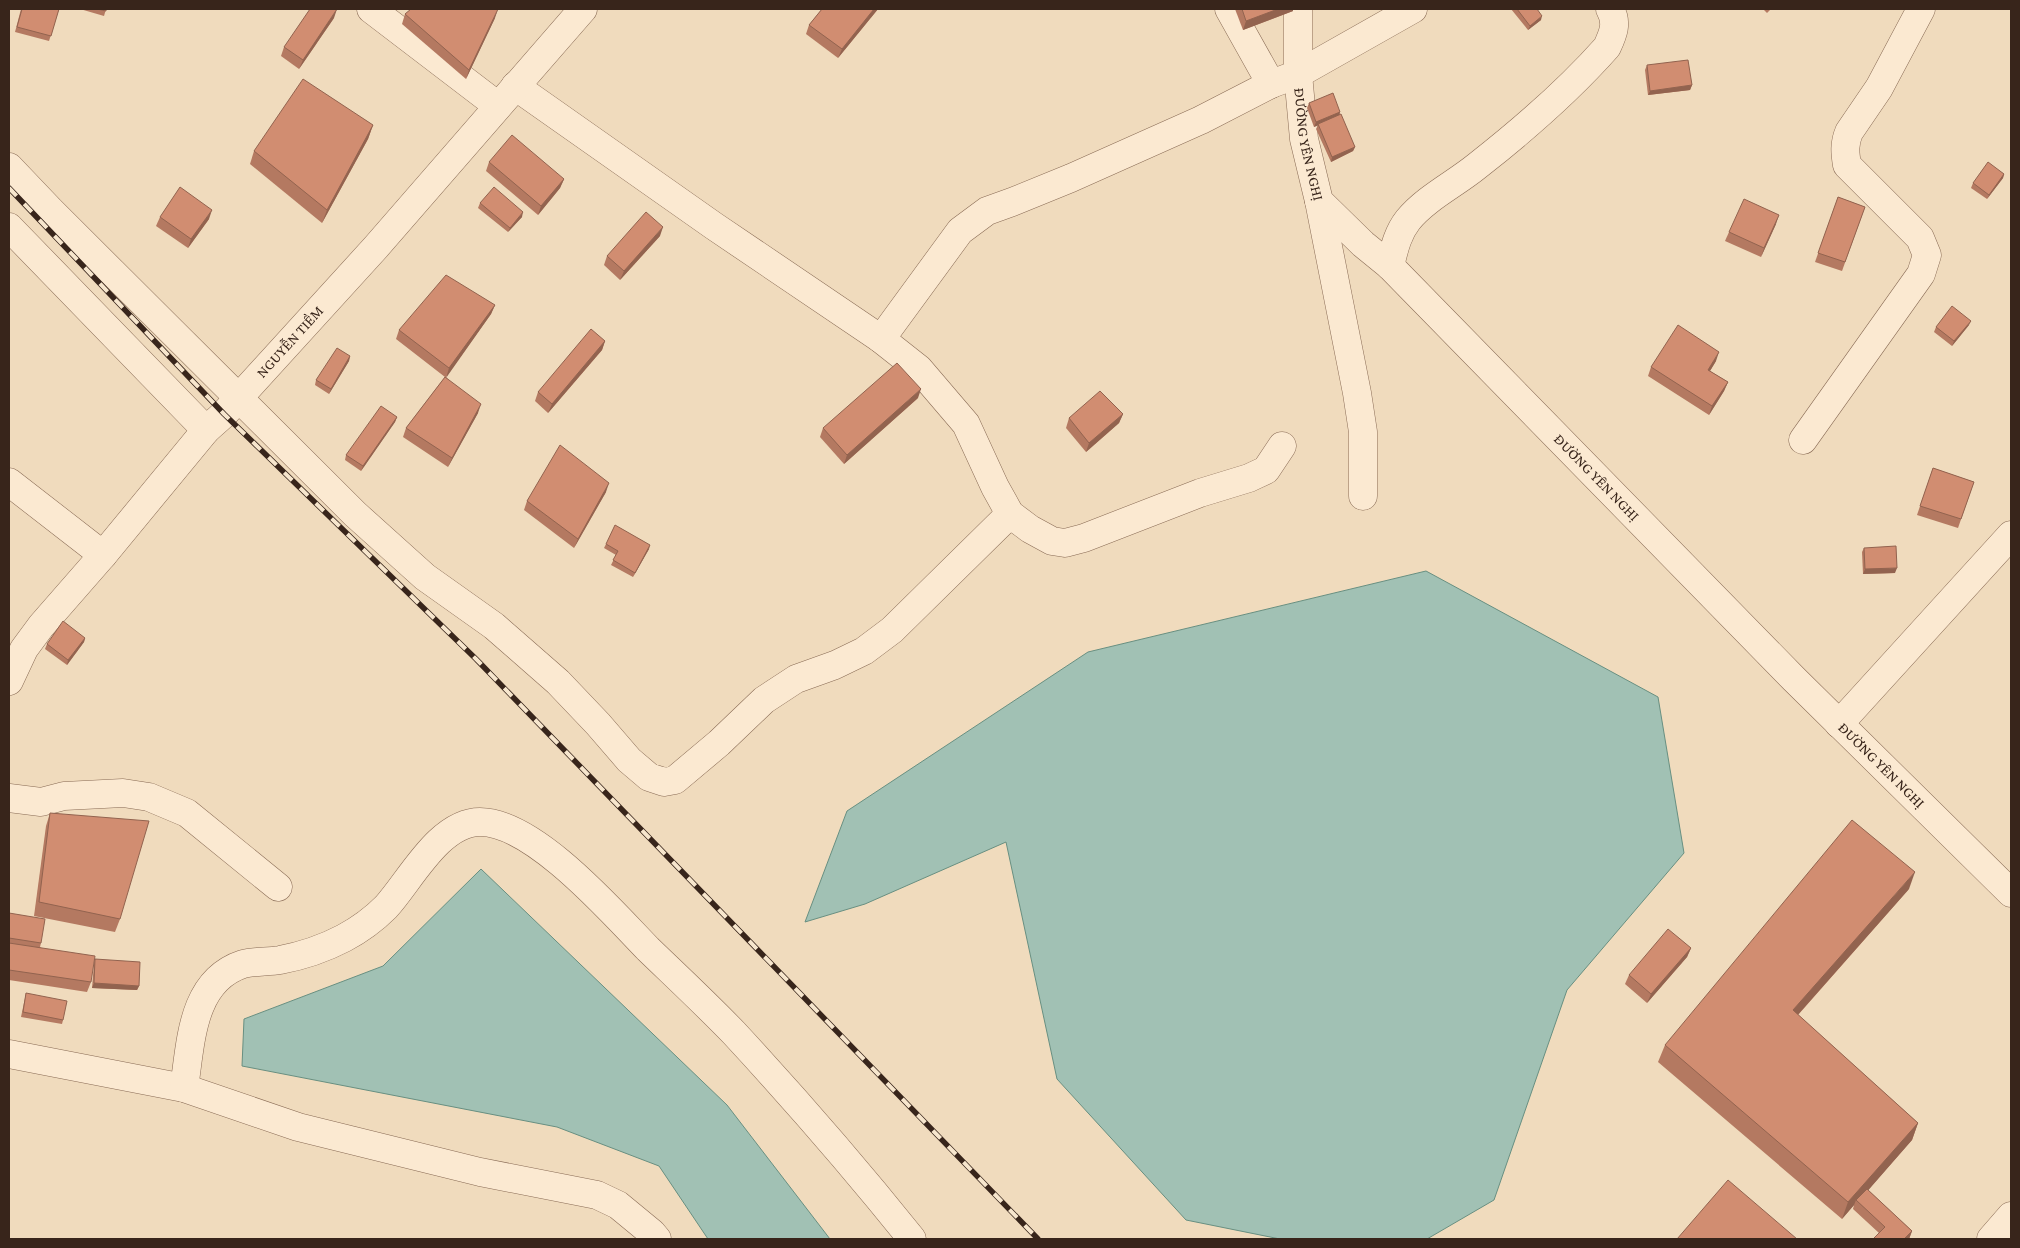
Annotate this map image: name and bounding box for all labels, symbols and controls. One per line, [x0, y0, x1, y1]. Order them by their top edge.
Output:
street label: ĐƯỜNG YÊN NGHỊ [1291, 87, 1327, 202]
street label: NGUYỄN TIỀM [253, 303, 326, 381]
street label: ĐƯỜNG YÊN NGHỊ [1551, 431, 1642, 525]
street label: ĐƯỜNG YÊN NGHỊ [1835, 719, 1928, 812]

